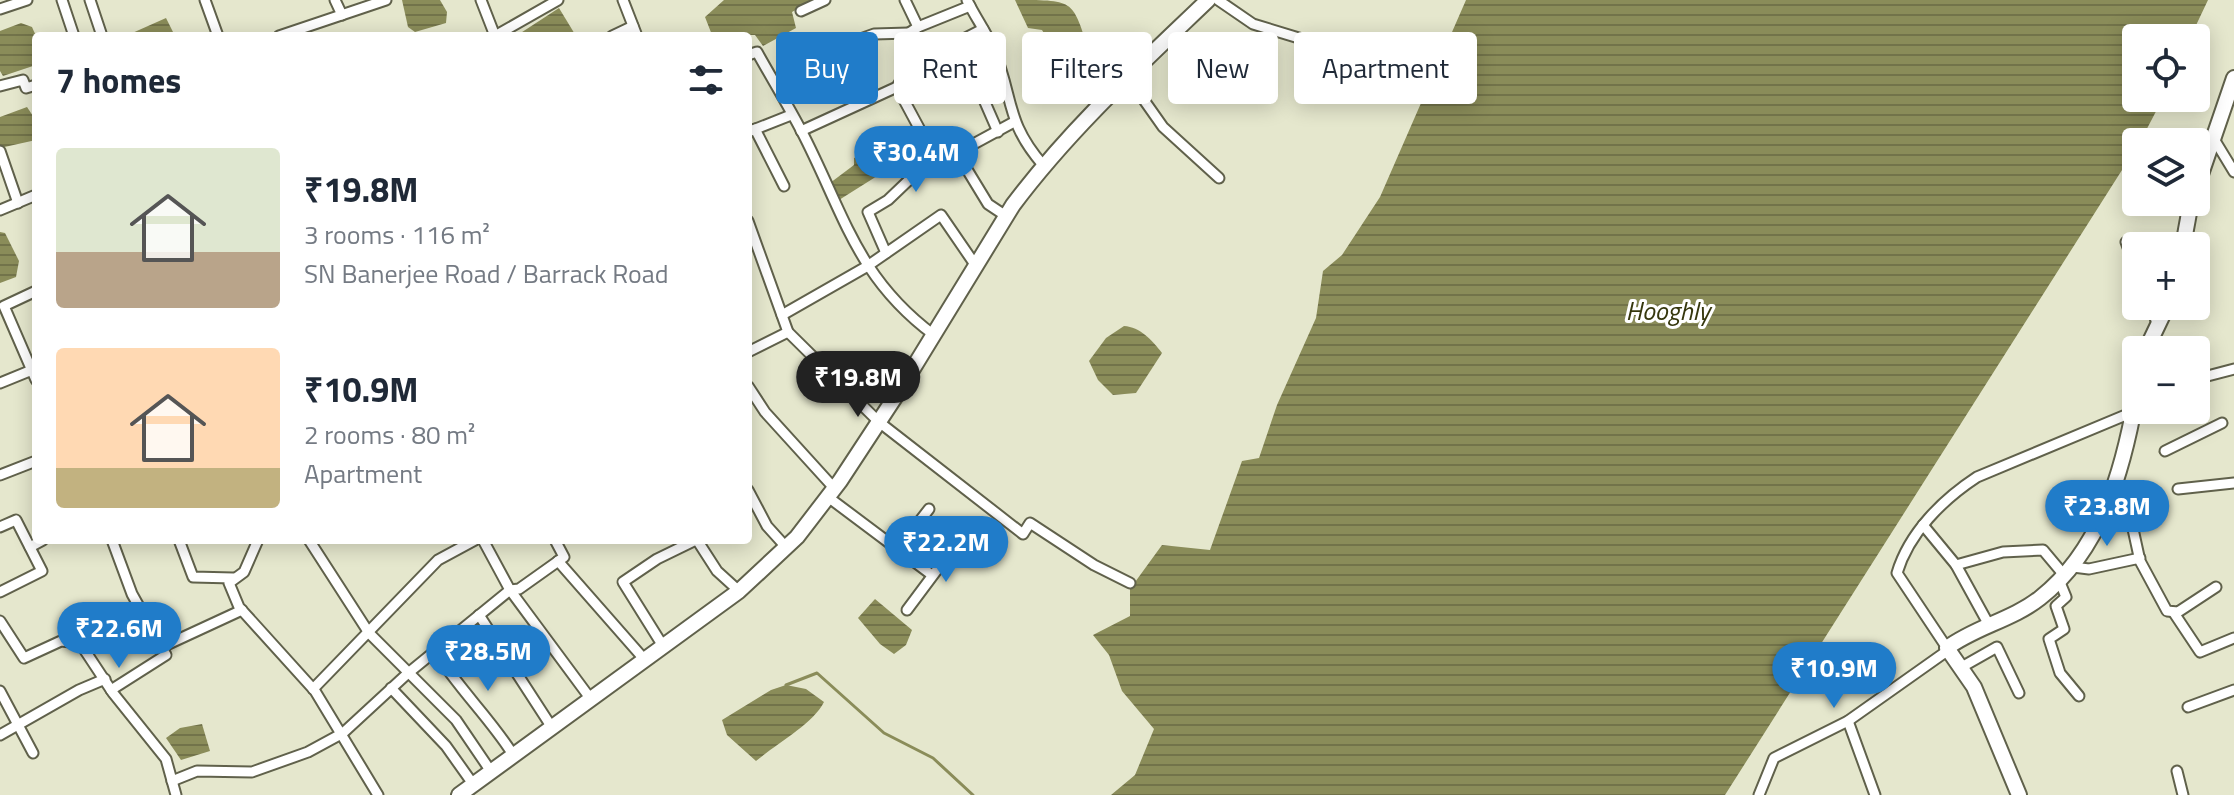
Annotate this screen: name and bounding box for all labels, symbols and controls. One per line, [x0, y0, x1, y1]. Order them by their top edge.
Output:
map controls [2122, 24, 2210, 424]
button: locate [2122, 24, 2210, 112]
chip: Buy [776, 32, 878, 104]
chip: Rent [894, 32, 1006, 104]
chip: Filters [1022, 32, 1152, 104]
chip: New [1168, 32, 1278, 104]
chip: Apartment [1294, 32, 1477, 104]
text: 7 homes [56, 54, 181, 106]
icon: filters [684, 58, 728, 102]
pin: ₹30.4M [851, 126, 981, 194]
button: layers [2122, 128, 2210, 216]
text: ₹30.4M [872, 132, 960, 171]
text: ₹19.8M [304, 163, 418, 215]
icon: home [120, 180, 216, 276]
text: 3 rooms · 116 m² [304, 215, 490, 254]
button: + [2122, 232, 2210, 320]
text: SN Banerjee Road / Barrack Road [304, 254, 669, 293]
water label: Hooghly [1626, 291, 1713, 330]
button: − [2122, 336, 2210, 424]
pin: ₹19.8M [793, 351, 923, 419]
text: ₹19.8M [814, 357, 902, 396]
text: ₹10.9M [304, 363, 418, 415]
icon: home [120, 380, 216, 476]
text: 2 rooms · 80 m² [304, 415, 475, 454]
text: Apartment [304, 454, 422, 493]
pin: ₹23.8M [2042, 480, 2172, 548]
text: ₹23.8M [2063, 486, 2151, 525]
pin: ₹22.2M [881, 516, 1011, 584]
text: ₹22.2M [902, 522, 990, 561]
pin: ₹22.6M [54, 602, 184, 670]
text: ₹22.6M [75, 608, 163, 647]
pin: ₹28.5M [423, 625, 553, 693]
text: ₹28.5M [444, 631, 532, 670]
pin: ₹10.9M [1769, 642, 1899, 710]
text: ₹10.9M [1790, 648, 1878, 687]

